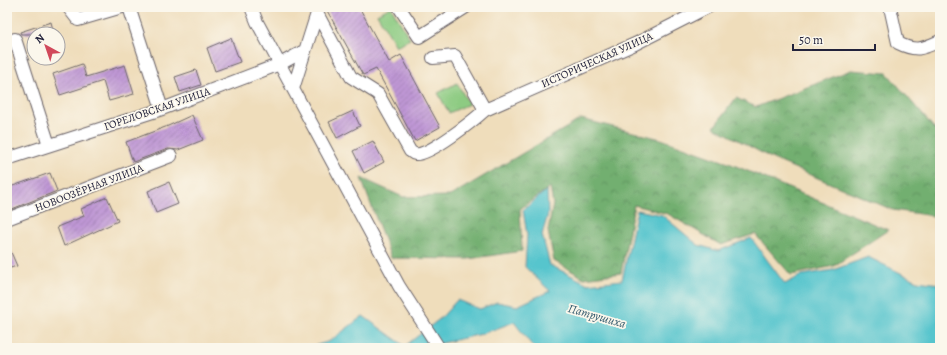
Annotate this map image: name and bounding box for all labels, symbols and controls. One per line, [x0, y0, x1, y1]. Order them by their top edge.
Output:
north arrow [26, 26, 66, 66]
scale bar [793, 26, 875, 52]
street label: ИСТОРИЧЕСКАЯ УЛИЦА [539, 28, 656, 91]
text: N [32, 30, 48, 47]
text: 50 m [799, 32, 823, 48]
street label: ГОРЕЛОВСКАЯ УЛИЦА [102, 84, 213, 134]
street label: НОВООЗЁРНАЯ УЛИЦА [33, 160, 146, 216]
water label: Патрушиха [566, 300, 628, 332]

